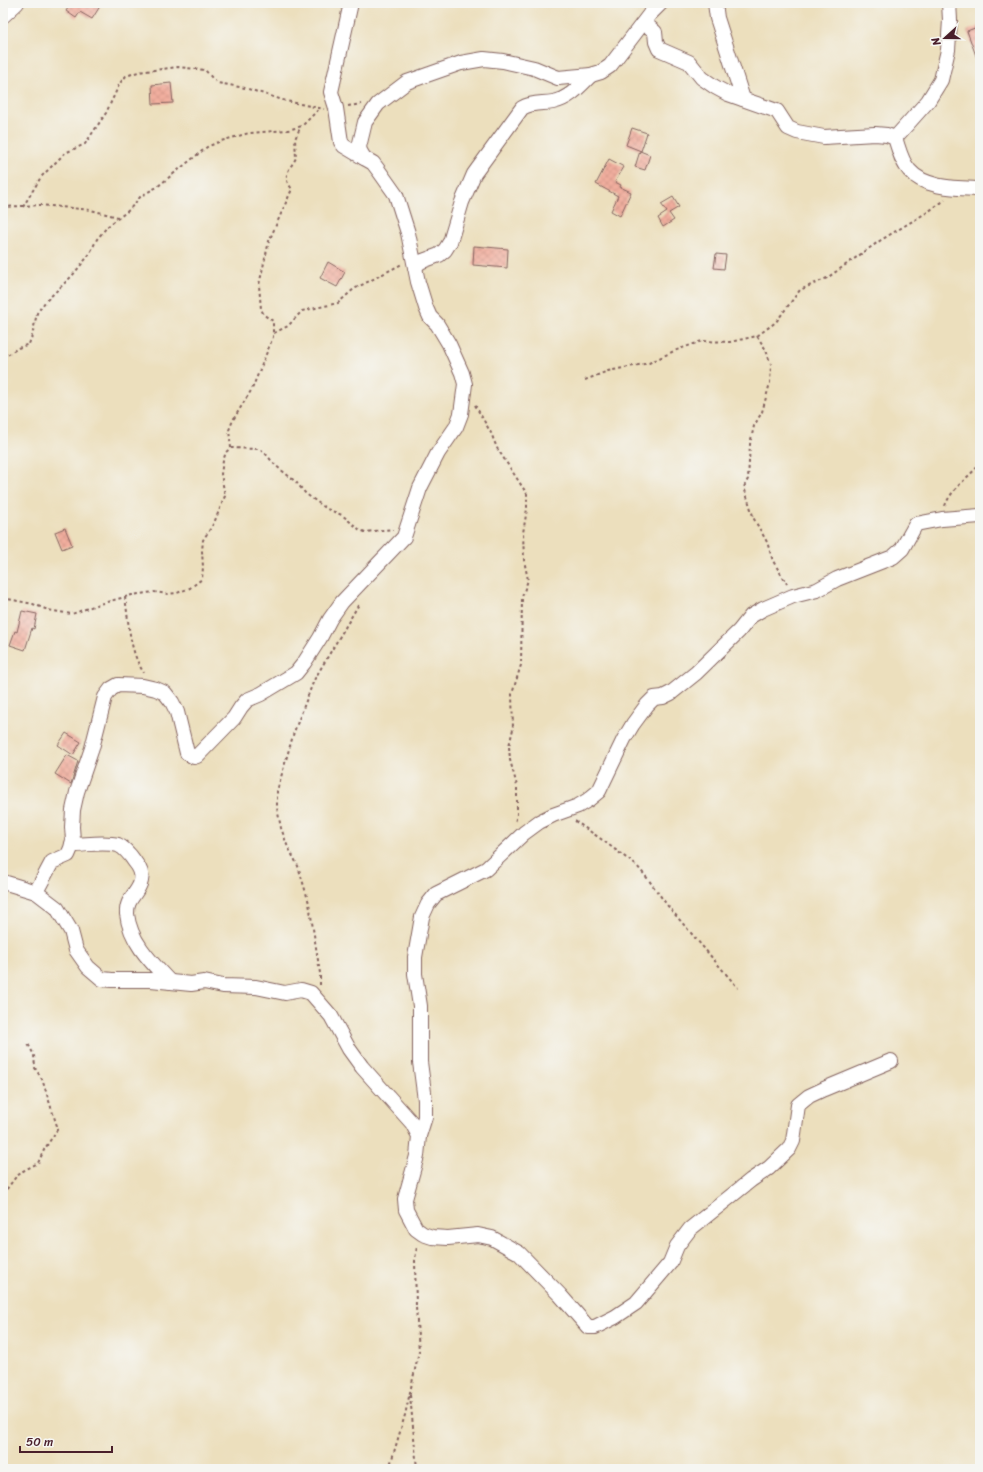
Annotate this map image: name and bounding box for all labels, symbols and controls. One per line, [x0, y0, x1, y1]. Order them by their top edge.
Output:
north arrow [925, 18, 965, 58]
text: N [926, 34, 947, 49]
scale bar [20, 1428, 112, 1454]
text: 50 m [26, 1431, 53, 1453]

